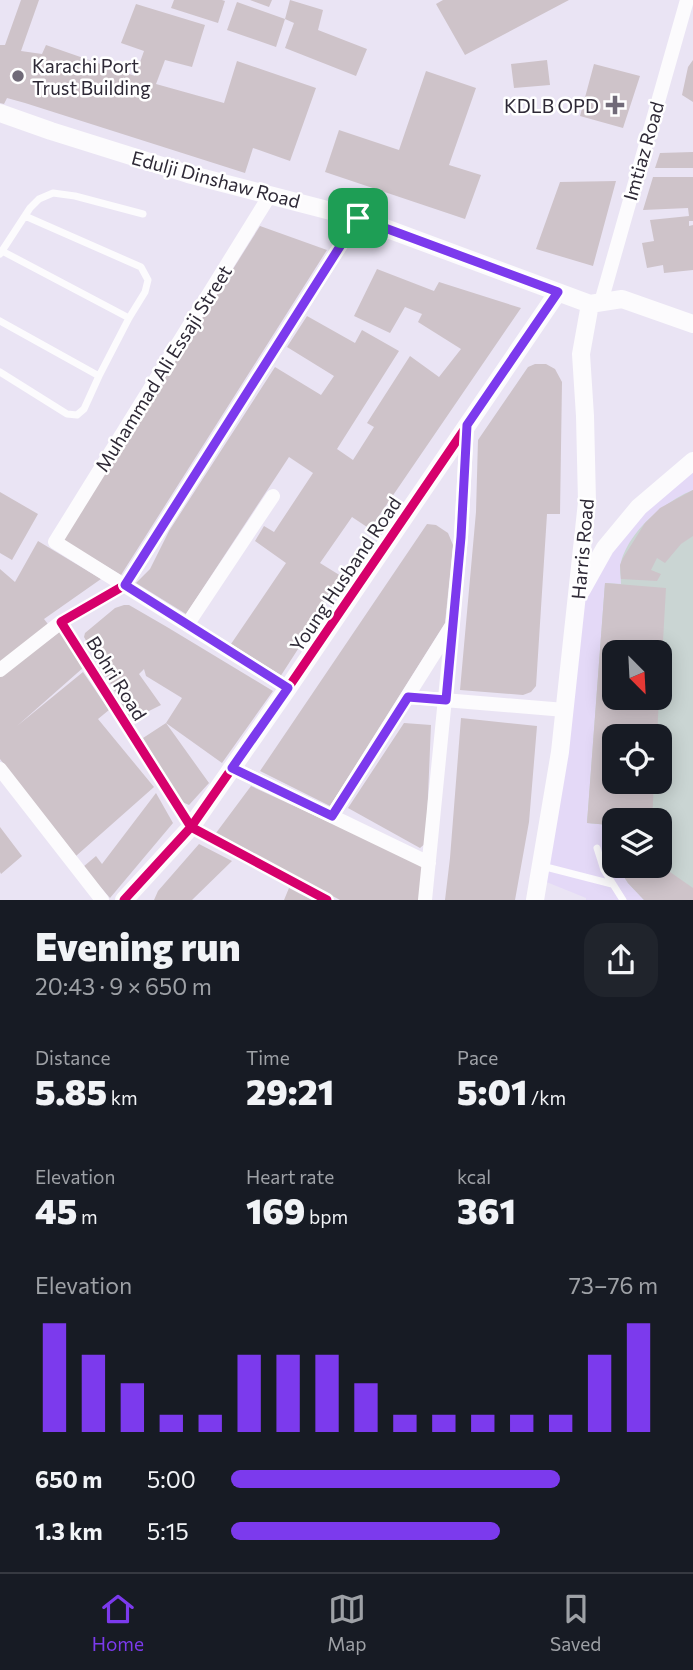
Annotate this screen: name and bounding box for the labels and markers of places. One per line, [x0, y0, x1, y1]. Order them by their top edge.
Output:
place label: Karachi Port Trust Building [32, 54, 150, 99]
marker: Karachi Port Trust Building [10, 68, 26, 84]
place label: KDLB OPD [504, 94, 599, 117]
marker: KDLB OPD [605, 95, 625, 115]
pin [328, 188, 388, 248]

